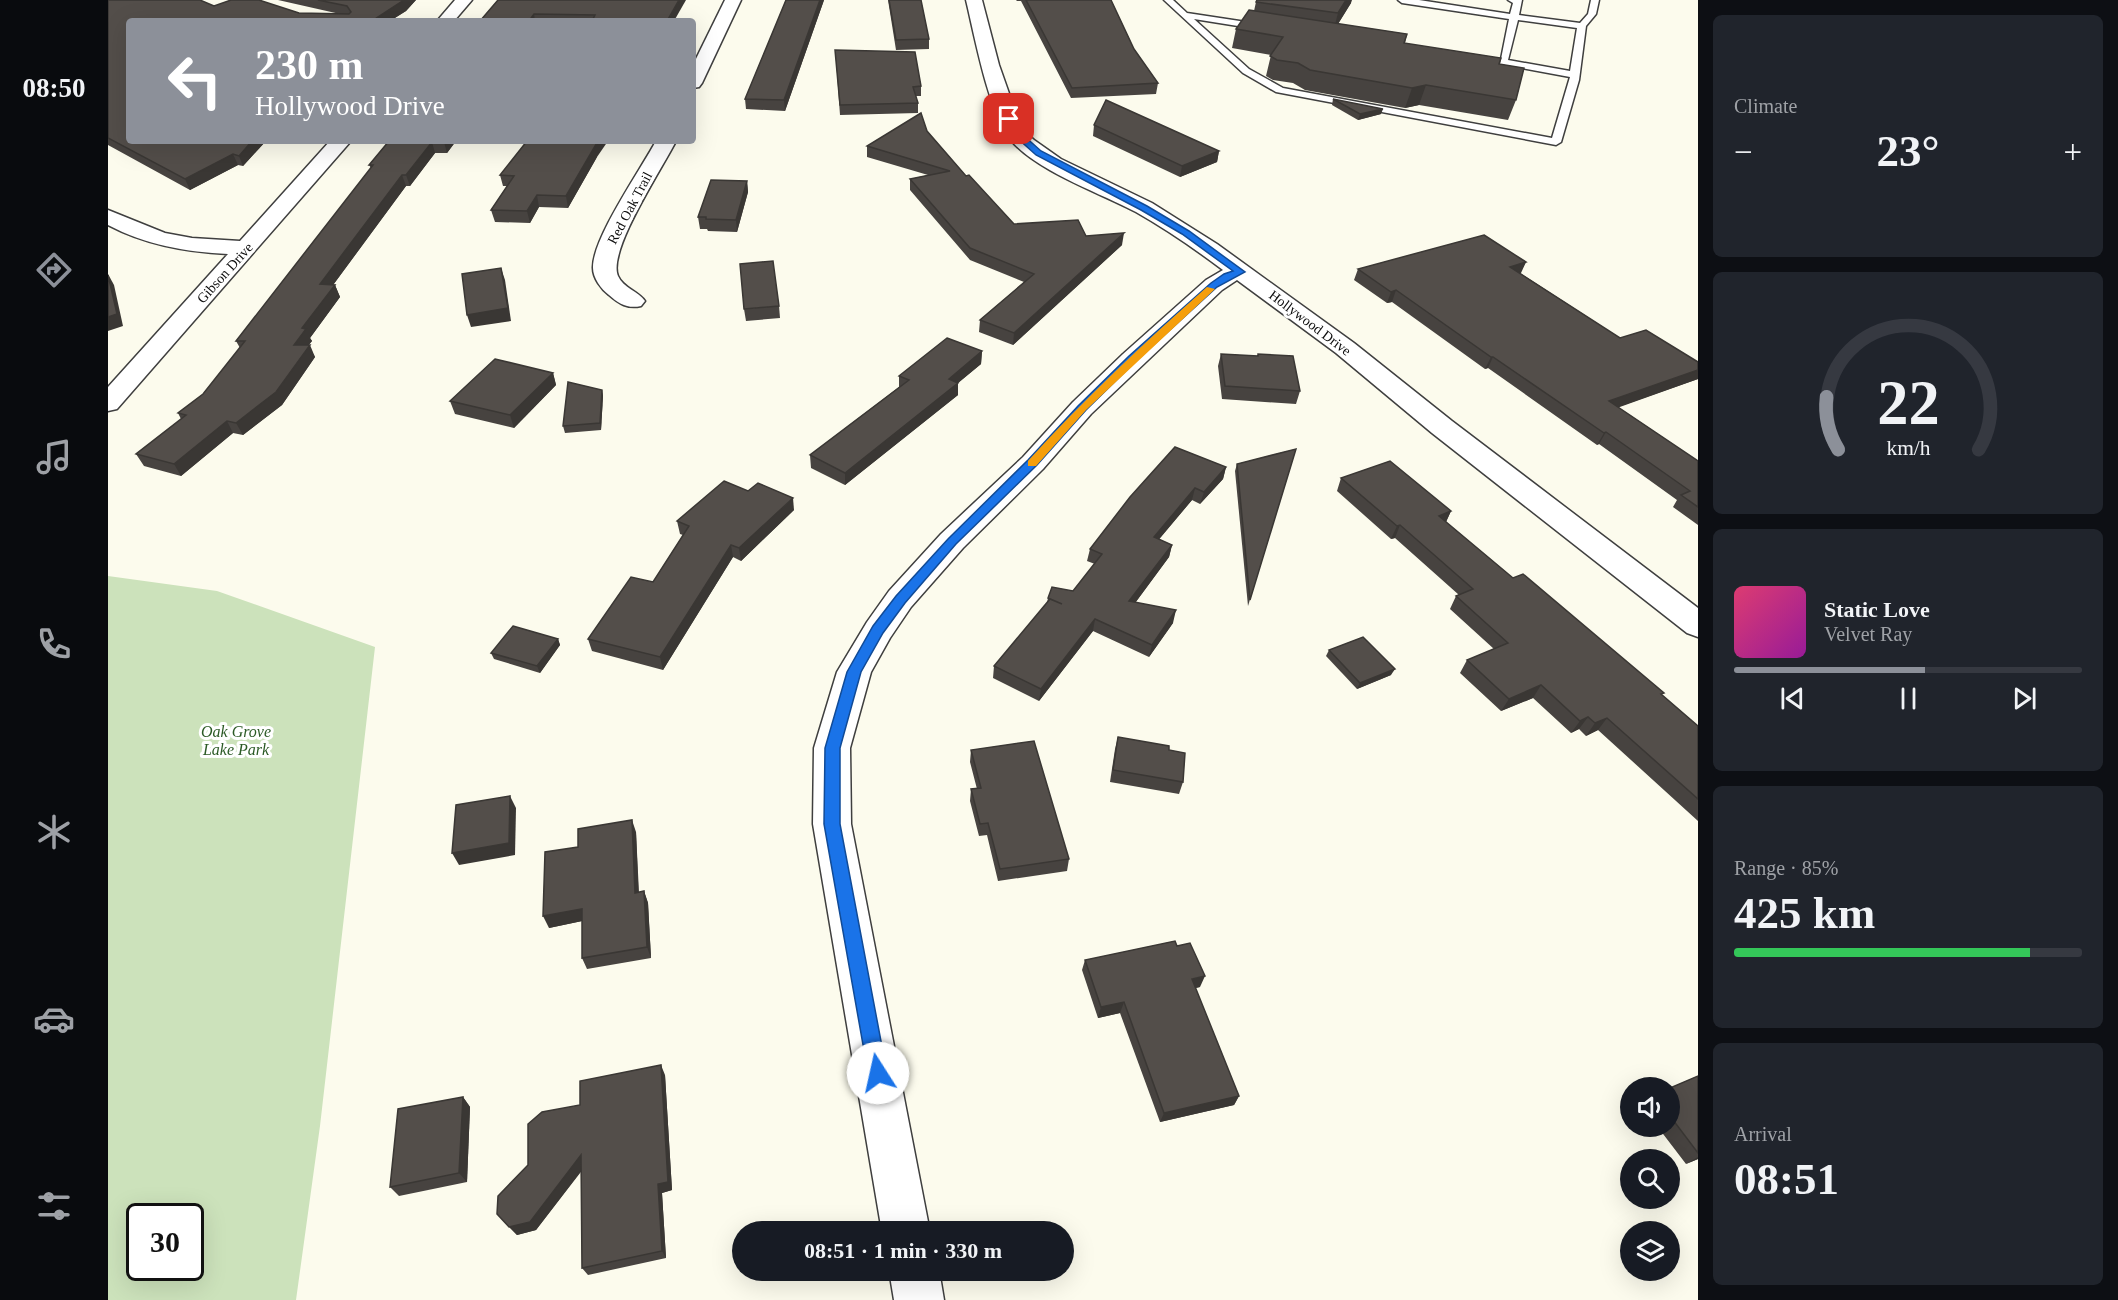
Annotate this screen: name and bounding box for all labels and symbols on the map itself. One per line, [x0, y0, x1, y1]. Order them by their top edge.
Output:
pin [983, 93, 1034, 144]
street label: Red Oak Trail [605, 169, 655, 247]
street label: Gibson Drive [194, 240, 256, 306]
street label: Hollywood Drive [1266, 287, 1354, 359]
park label: Oak Grove Lake Park [201, 723, 271, 758]
position arrow [846, 1041, 910, 1105]
speed limit sign: 30 [126, 1203, 204, 1281]

